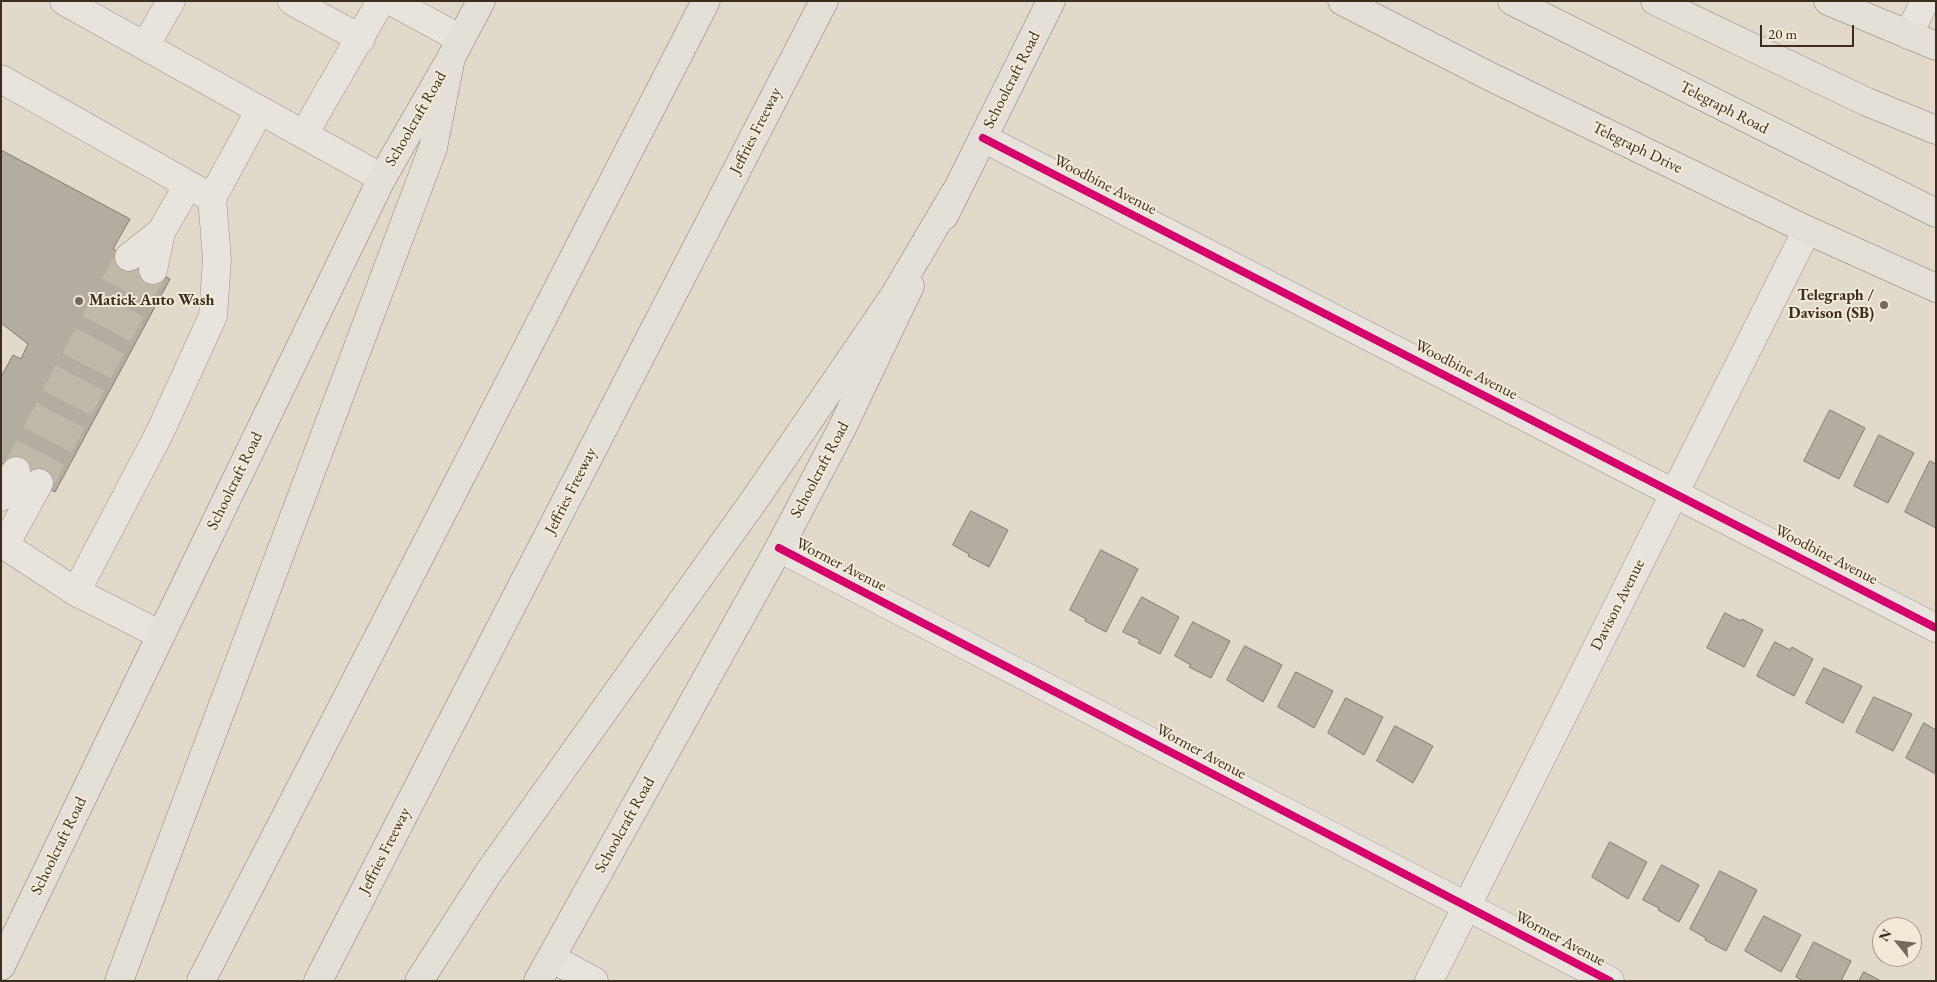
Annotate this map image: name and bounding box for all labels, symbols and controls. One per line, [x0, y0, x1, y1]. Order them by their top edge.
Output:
scale bar [1762, 15, 1856, 47]
text: 20 m [1768, 24, 1797, 43]
street label: Schoolcraft Road [979, 28, 1045, 132]
street label: Schoolcraft Road [381, 68, 451, 170]
street label: Telegraph Road [1676, 77, 1772, 139]
street label: Jeffries Freeway [726, 85, 786, 177]
street label: Telegraph Drive [1589, 118, 1685, 178]
street label: Woodbine Avenue [1050, 151, 1160, 219]
place label: Telegraph / Davison (SB) [1788, 286, 1874, 324]
place label: Matick Auto Wash [89, 291, 214, 311]
marker: Matick Auto Wash [73, 295, 85, 307]
marker: Telegraph / Davison (SB) [1878, 299, 1890, 311]
street label: Woodbine Avenue [1411, 336, 1521, 404]
street label: Schoolcraft Road [787, 419, 853, 521]
street label: Schoolcraft Road [203, 429, 267, 533]
street label: Jeffries Freeway [541, 445, 601, 537]
street label: Woodbine Avenue [1771, 521, 1881, 589]
street label: Wormer Avenue [792, 534, 890, 596]
street label: Davison Avenue [1587, 556, 1649, 654]
street label: Wormer Avenue [1153, 720, 1249, 784]
street label: Schoolcraft Road [591, 774, 659, 876]
street label: Schoolcraft Road [27, 794, 91, 898]
street label: Jeffries Freeway [355, 805, 415, 897]
street label: Wormer Avenue [1512, 907, 1608, 971]
north arrow [1872, 917, 1922, 967]
text: N [1874, 926, 1895, 945]

